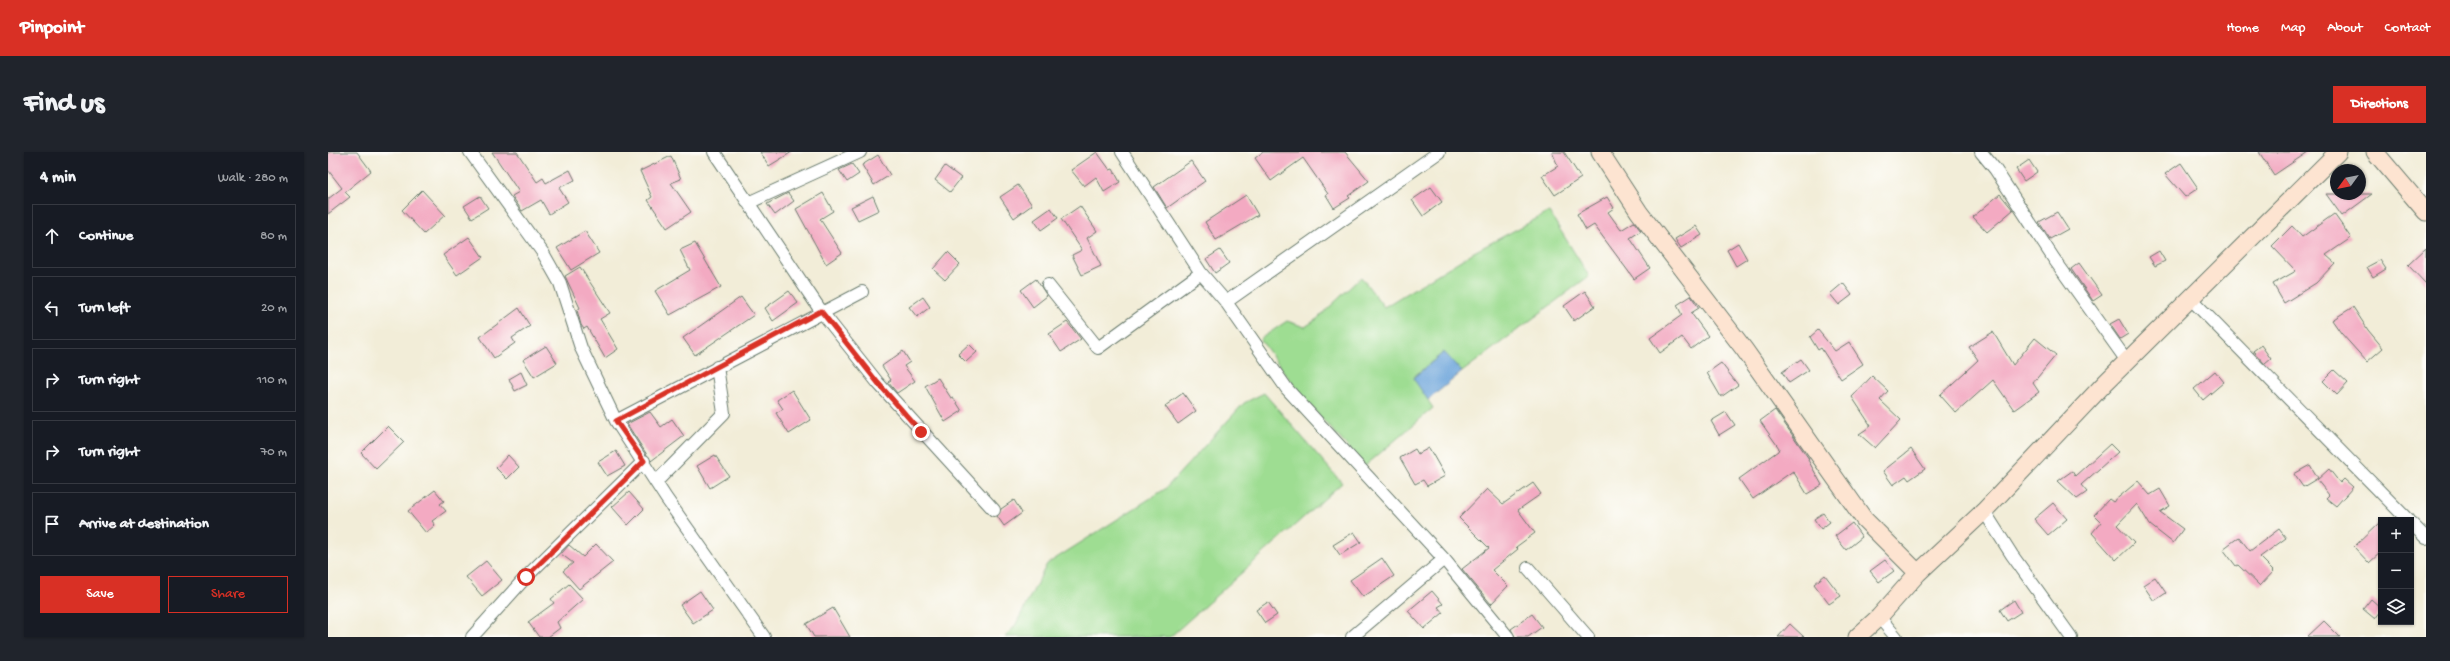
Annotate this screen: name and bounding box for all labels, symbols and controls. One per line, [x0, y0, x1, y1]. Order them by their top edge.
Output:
text: Pinpoint [20, 17, 84, 40]
text: Home [2227, 20, 2259, 37]
text: Map [2281, 20, 2305, 37]
text: About [2327, 20, 2363, 37]
text: Contact [2385, 20, 2430, 37]
button: Directions [2333, 86, 2426, 123]
text: Find us [24, 88, 104, 121]
north arrow [2330, 164, 2366, 200]
text: 4 min [40, 168, 76, 188]
text: Walk · 280 m [218, 171, 288, 186]
icon: ahead [41, 225, 63, 247]
text: Continue [79, 227, 133, 245]
text: 80 m [260, 229, 287, 244]
icon: left [41, 297, 63, 319]
text: Turn left [79, 299, 130, 317]
text: 20 m [261, 301, 287, 316]
icon: right [41, 369, 63, 391]
text: Turn right [79, 371, 139, 389]
text: 110 m [257, 373, 287, 388]
route end [912, 423, 930, 441]
icon: right [41, 441, 63, 463]
text: Turn right [79, 443, 139, 461]
text: 70 m [261, 445, 287, 460]
icon: arrive [41, 513, 63, 535]
text: Arrive at destination [79, 515, 209, 533]
map controls [2378, 517, 2414, 625]
button: + [2378, 517, 2414, 553]
button: − [2378, 553, 2414, 589]
route start [517, 568, 535, 586]
button: Save [40, 576, 160, 613]
button: Share [168, 576, 288, 613]
button: layers [2378, 589, 2414, 625]

